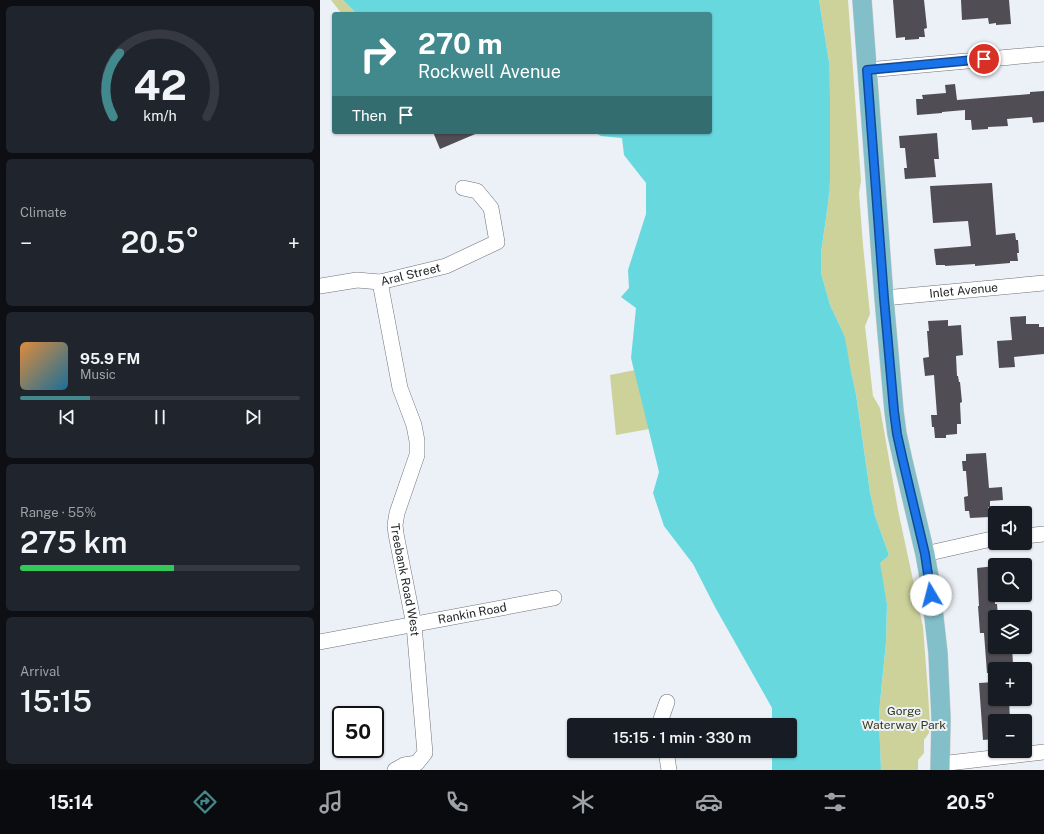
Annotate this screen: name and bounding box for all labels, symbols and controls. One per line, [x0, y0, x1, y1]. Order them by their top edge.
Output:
text: 270 m [418, 27, 502, 60]
icon: right [352, 28, 404, 80]
pin [967, 42, 1001, 76]
icon: arrive [973, 48, 995, 70]
text: 42 [133, 60, 187, 109]
text: Rockwell Avenue [418, 61, 561, 82]
icon: arrive [395, 104, 417, 126]
text: km/h [143, 107, 177, 124]
text: Then [352, 107, 387, 124]
text: Climate [20, 205, 67, 220]
text: 20.5° [121, 224, 199, 260]
text: − [20, 230, 32, 256]
text: + [288, 230, 300, 256]
street label: Aral Street [379, 260, 442, 289]
street label: Inlet Avenue [929, 280, 999, 301]
text: 95.9 FM [80, 350, 140, 367]
text: Music [80, 367, 116, 382]
icon: previous [56, 406, 78, 428]
icon: pause [149, 406, 171, 428]
icon: next [242, 406, 264, 428]
text: Range · 55% [20, 505, 96, 520]
map controls [988, 506, 1032, 758]
button: sound [988, 506, 1032, 550]
street label: Treebank Road West [388, 523, 422, 637]
text: 275 km [20, 524, 127, 560]
button: search [988, 558, 1032, 602]
position arrow [910, 574, 952, 616]
street label: Rankin Road [437, 600, 508, 627]
button: layers [988, 610, 1032, 654]
button: + [988, 662, 1032, 706]
text: Arrival [20, 664, 60, 679]
text: 15:15 [20, 683, 92, 719]
park label: Gorge Waterway Park [862, 704, 946, 732]
speed limit sign: 50 [332, 706, 384, 758]
button: − [988, 714, 1032, 758]
text: 15:15 · 1 min · 330 m [613, 729, 751, 746]
icon: directions [191, 788, 219, 816]
icon: music [317, 788, 345, 816]
icon: phone [443, 788, 471, 816]
icon: climate [569, 788, 597, 816]
icon: car [695, 788, 723, 816]
icon: filters [821, 788, 849, 816]
text: 15:14 [49, 792, 93, 813]
text: 20.5° [946, 792, 995, 813]

